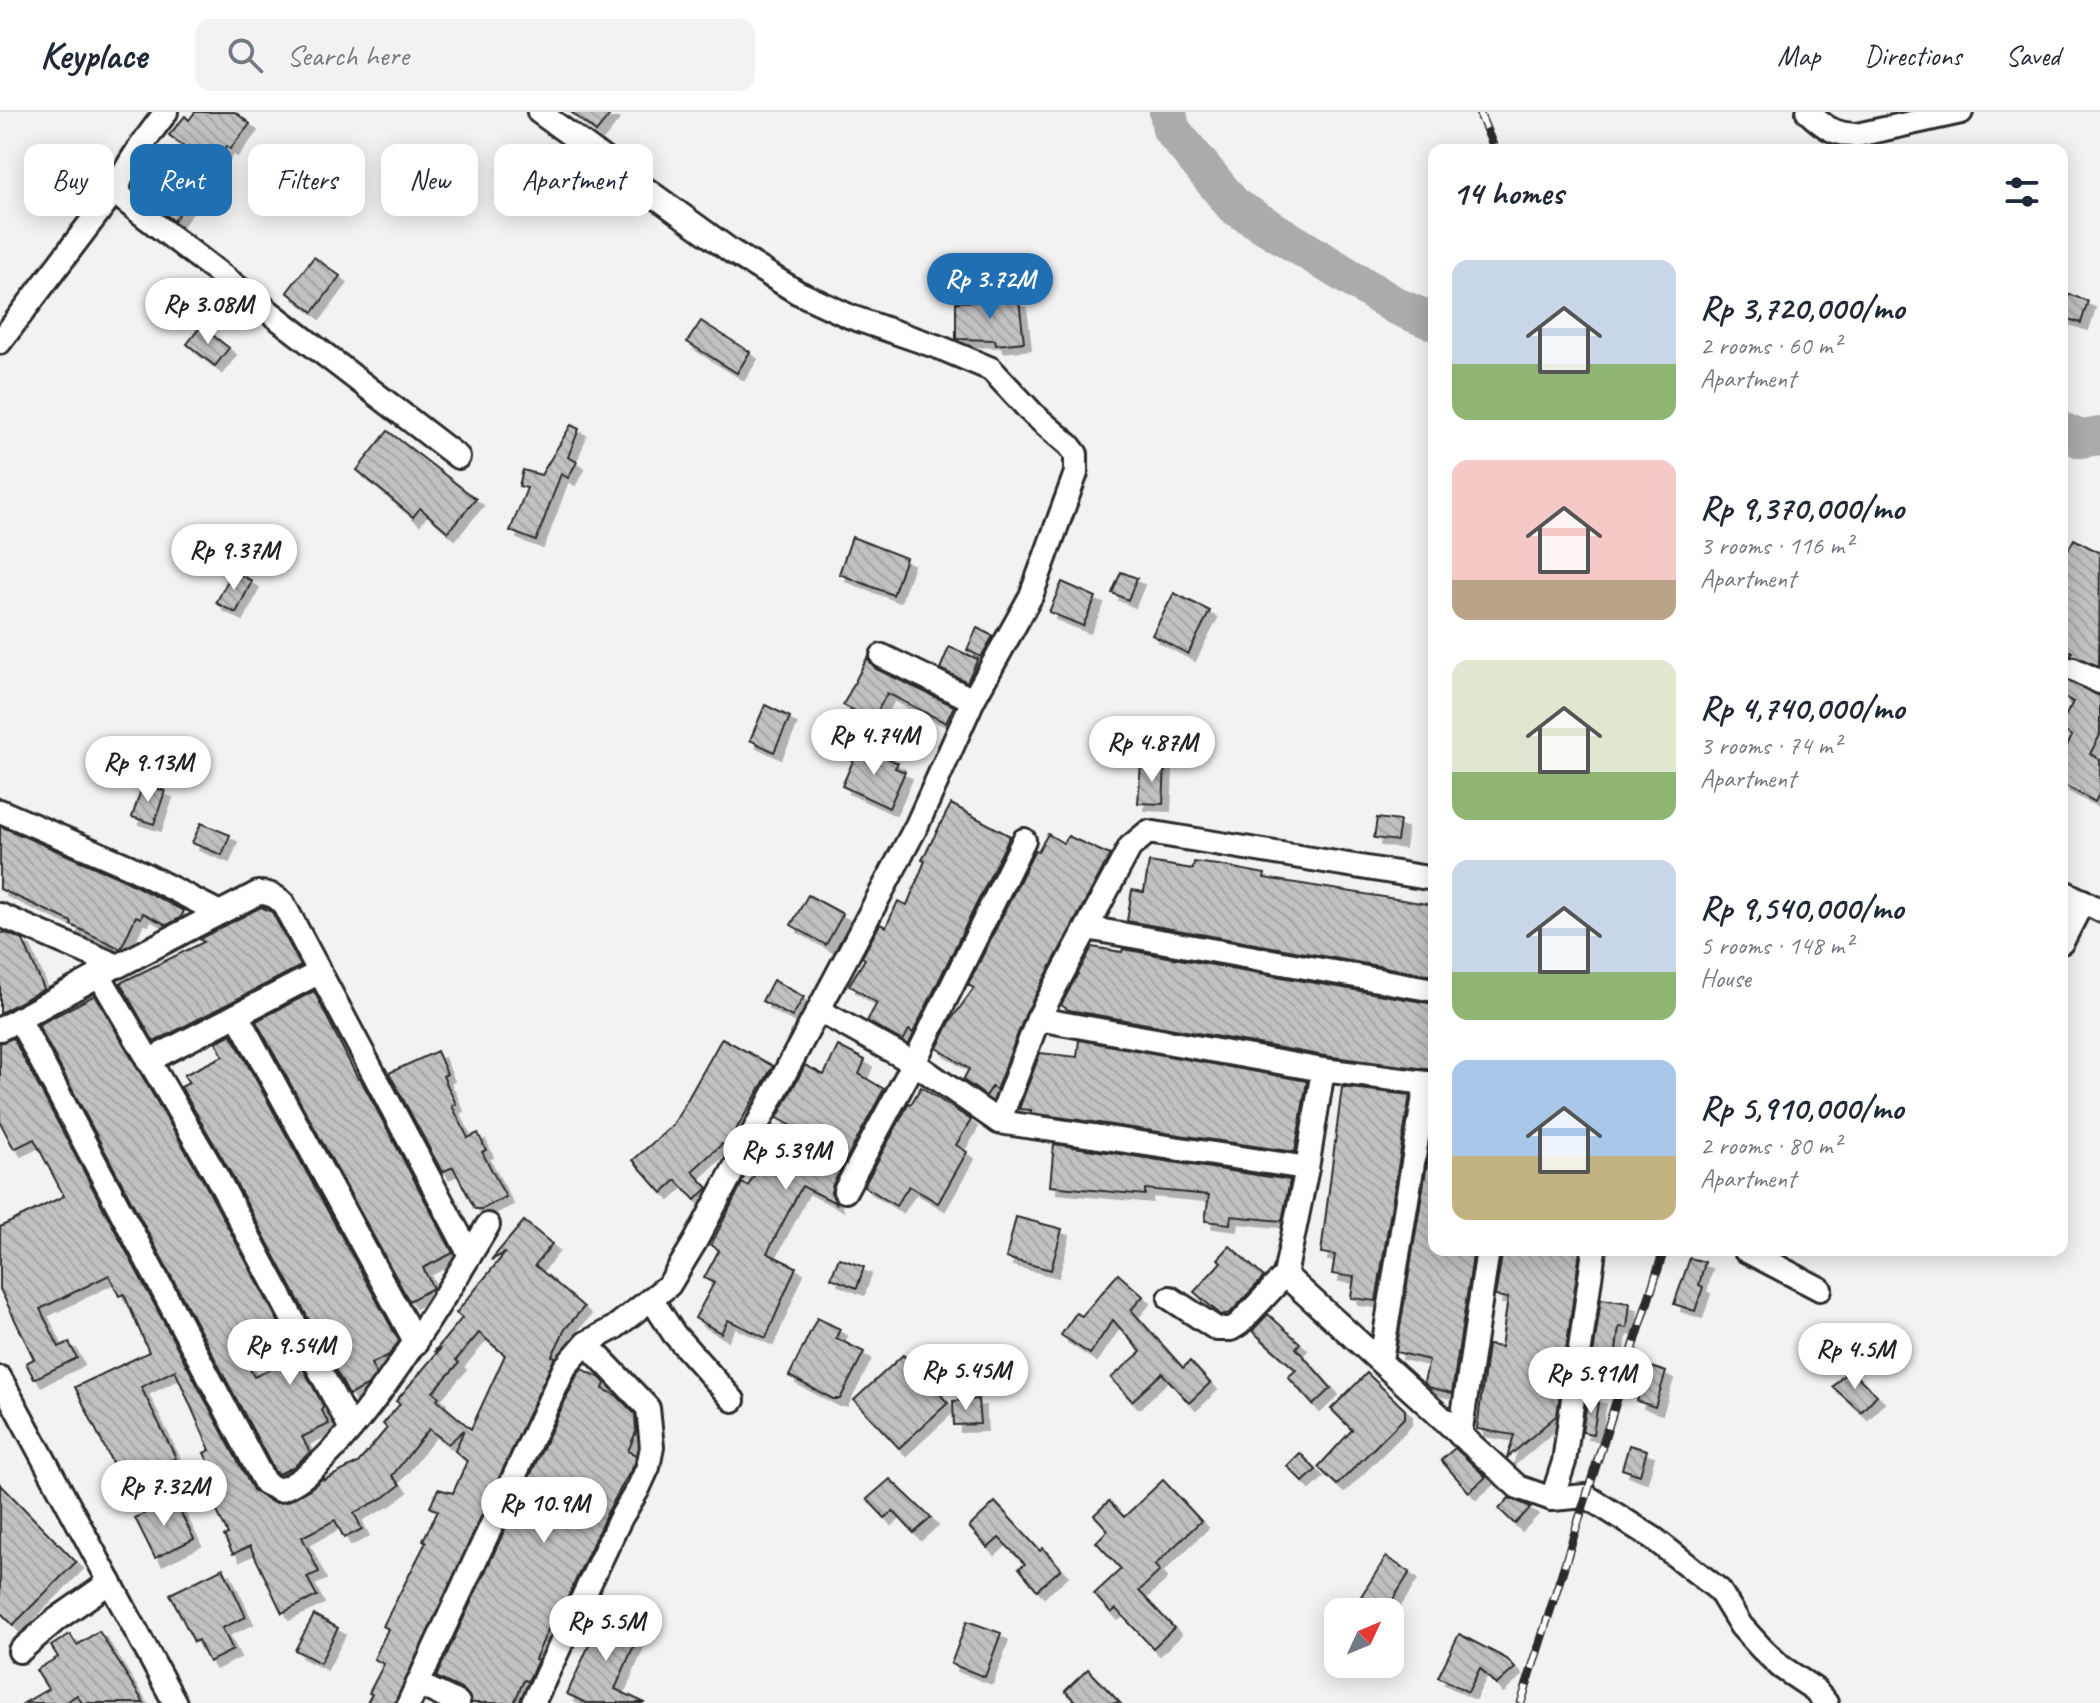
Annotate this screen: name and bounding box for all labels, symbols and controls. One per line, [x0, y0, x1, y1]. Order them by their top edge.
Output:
search box [195, 19, 755, 91]
text: Keyplace [40, 32, 147, 79]
icon: search [223, 33, 267, 77]
text: Search here [287, 36, 409, 74]
text: Map [1777, 38, 1820, 73]
text: Directions [1864, 38, 1962, 73]
text: Saved [2006, 38, 2060, 73]
chip: Buy [24, 144, 114, 216]
chip: Rent [130, 144, 232, 216]
chip: Filters [248, 144, 365, 216]
chip: New [381, 144, 478, 216]
chip: Apartment [494, 144, 653, 216]
icon: filters [2000, 170, 2044, 214]
text: 14 homes [1452, 171, 1563, 214]
pin: Rp 3.72M [907, 253, 1073, 321]
text: Rp 3.72M [945, 262, 1035, 295]
pin: Rp 3.08M [125, 278, 291, 346]
text: Rp 3,720,000/mo [1700, 286, 1904, 329]
text: Rp 3.08M [163, 287, 253, 320]
icon: home [1516, 292, 1612, 388]
text: 2 rooms · 60 m² [1700, 329, 1841, 362]
text: Apartment [1700, 362, 1796, 395]
text: Rp 9,370,000/mo [1700, 486, 1904, 529]
icon: home [1516, 492, 1612, 588]
pin: Rp 9.37M [151, 524, 317, 592]
text: 3 rooms · 116 m² [1700, 529, 1852, 562]
text: Rp 9.37M [189, 533, 279, 566]
text: Apartment [1700, 562, 1796, 595]
text: Rp 4,740,000/mo [1700, 686, 1904, 729]
icon: home [1516, 692, 1612, 788]
pin: Rp 4.74M [791, 709, 957, 777]
pin: Rp 4.87M [1069, 716, 1235, 784]
text: Rp 4.74M [829, 718, 919, 751]
text: Rp 4.87M [1107, 725, 1197, 758]
text: 3 rooms · 74 m² [1700, 729, 1841, 762]
pin: Rp 9.13M [65, 736, 231, 804]
text: Rp 9.13M [103, 745, 193, 778]
text: Apartment [1700, 762, 1796, 795]
text: Rp 9,540,000/mo [1700, 886, 1903, 929]
icon: home [1516, 892, 1612, 988]
text: 5 rooms · 148 m² [1700, 929, 1852, 962]
text: House [1700, 962, 1751, 995]
text: Rp 5,910,000/mo [1700, 1086, 1903, 1129]
icon: home [1516, 1092, 1612, 1188]
pin: Rp 5.39M [703, 1124, 869, 1192]
text: 2 rooms · 80 m² [1700, 1129, 1841, 1162]
text: Rp 5.39M [741, 1133, 831, 1166]
text: Apartment [1700, 1162, 1796, 1195]
pin: Rp 9.54M [207, 1319, 373, 1387]
pin: Rp 4.5M [1781, 1323, 1929, 1391]
text: Rp 9.54M [245, 1328, 335, 1361]
text: Rp 4.5M [1816, 1332, 1894, 1365]
pin: Rp 5.45M [883, 1344, 1049, 1412]
pin: Rp 5.91M [1508, 1347, 1674, 1415]
text: Rp 5.45M [921, 1353, 1011, 1386]
text: Rp 5.91M [1546, 1356, 1636, 1389]
pin: Rp 7.32M [81, 1460, 247, 1528]
text: Rp 7.32M [119, 1469, 209, 1502]
pin: Rp 10.9M [461, 1477, 627, 1545]
text: Rp 10.9M [499, 1486, 589, 1519]
pin: Rp 5.5M [532, 1595, 680, 1663]
north arrow [1324, 1598, 1404, 1678]
map controls [1324, 1598, 1404, 1678]
text: Rp 5.5M [567, 1604, 645, 1637]

